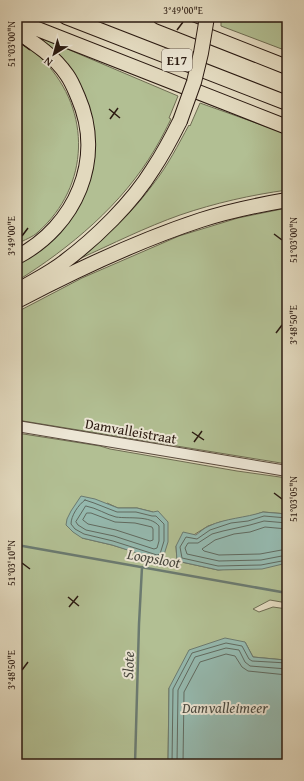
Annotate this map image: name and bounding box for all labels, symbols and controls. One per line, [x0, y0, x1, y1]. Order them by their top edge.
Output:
text: 3°49'00"E [163, 3, 203, 18]
text: 51°03'00"N [4, 21, 19, 67]
north arrow [34, 34, 74, 74]
road number: E17 [162, 49, 192, 71]
text: N [40, 53, 56, 71]
text: 3°49'00"E [4, 216, 19, 256]
text: 51°03'00"N [286, 217, 301, 263]
text: 3°48'50"E [286, 305, 301, 345]
street label: Damvalleistraat [84, 413, 178, 449]
text: 51°03'05"N [286, 476, 301, 522]
text: 51°03'10"N [4, 540, 19, 586]
water label: Loopsloot [125, 543, 183, 573]
text: 3°48'50"E [4, 650, 19, 690]
water label: Slote [117, 651, 139, 679]
water label: Damvalleimeer [181, 697, 268, 718]

